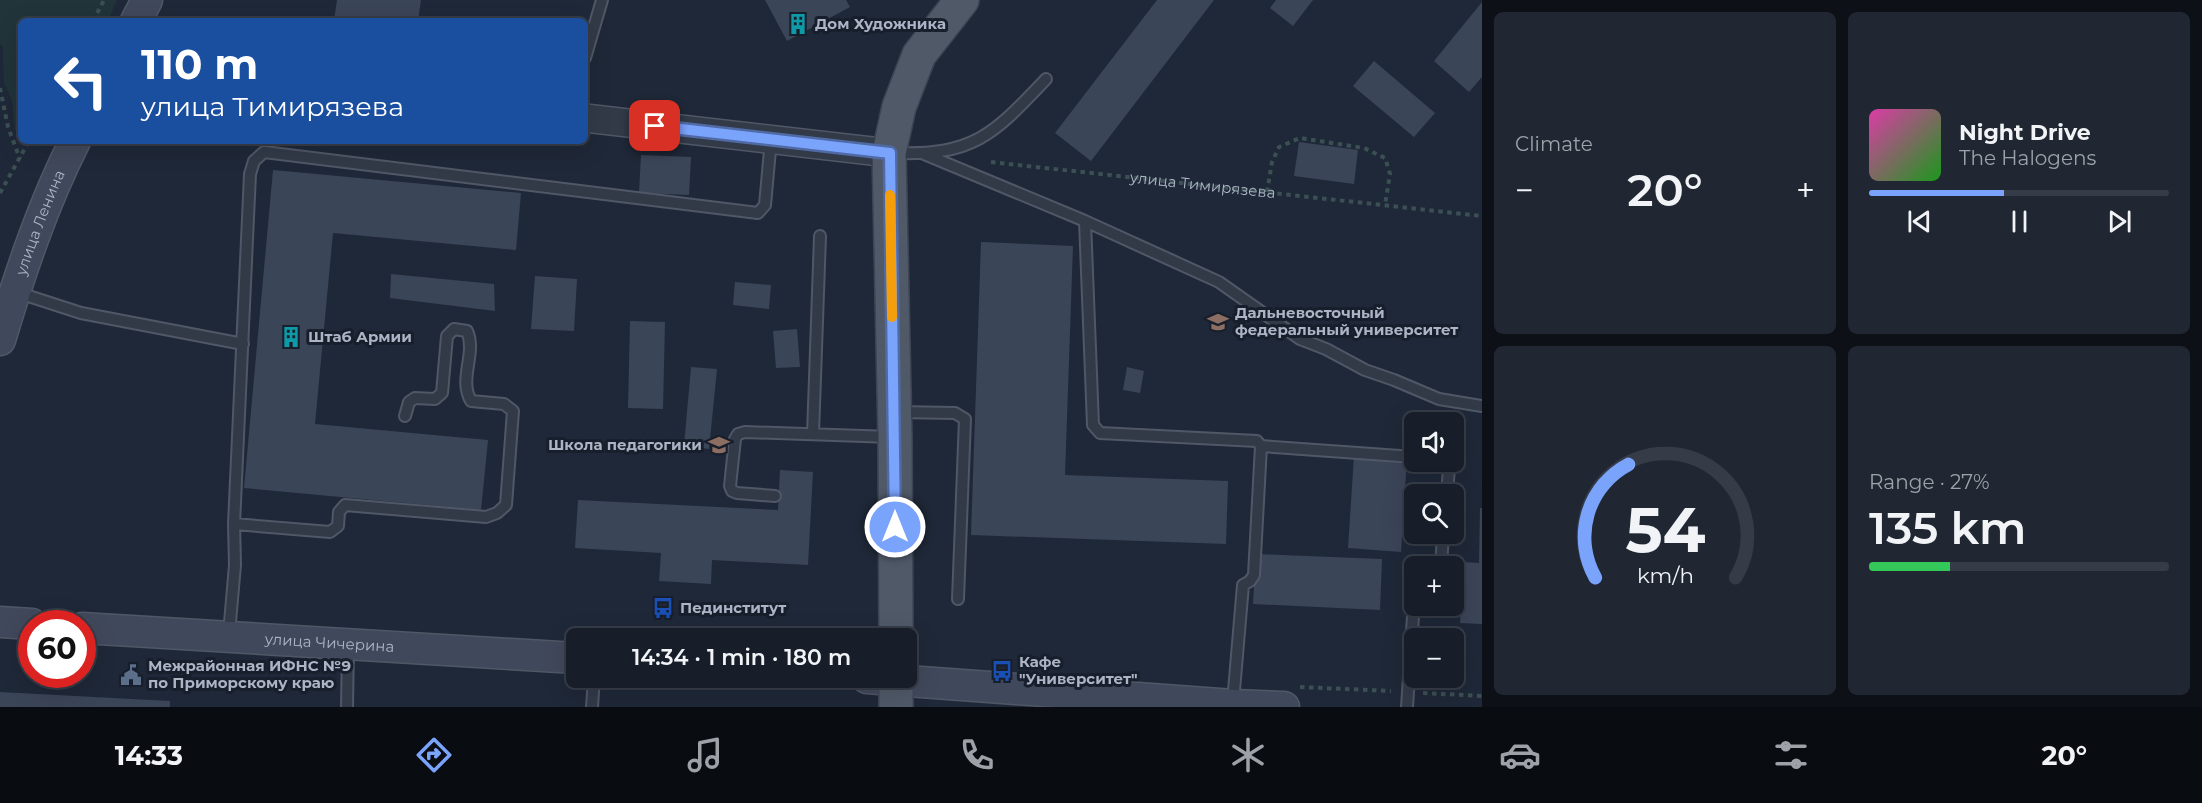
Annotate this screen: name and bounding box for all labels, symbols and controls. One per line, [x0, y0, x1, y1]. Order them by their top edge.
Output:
building icon: Дом Художника [786, 12, 810, 36]
place label: Дом Художника [815, 14, 946, 33]
text: 110 m [141, 38, 258, 90]
icon: left [42, 42, 120, 120]
text: улица Тимирязева [141, 90, 404, 123]
pin [629, 100, 680, 151]
icon: arrive [638, 109, 671, 142]
text: Night Drive [1959, 119, 2091, 146]
text: Climate [1515, 132, 1593, 156]
text: The Halogens [1959, 146, 2096, 170]
text: 20° [1627, 162, 1703, 217]
street label: улица Ленина [11, 167, 69, 279]
street label: улица Тимирязева [1128, 167, 1277, 202]
text: − [1515, 170, 1534, 210]
text: + [1796, 170, 1815, 210]
icon: previous [1903, 205, 1936, 238]
icon: pause [2003, 205, 2036, 238]
icon: next [2103, 205, 2136, 238]
place label: Дальневосточный федеральный университет [1235, 303, 1458, 339]
school or university icon: Дальневосточный федеральный университет [1206, 310, 1230, 334]
building icon: Штаб Армии [279, 325, 303, 349]
place label: Штаб Армии [308, 327, 412, 346]
map controls [1404, 412, 1464, 688]
button: sound [1404, 412, 1464, 472]
school or university icon: Школа педагогики [707, 433, 731, 457]
place label: Школа педагогики [548, 435, 702, 454]
text: Range · 27% [1869, 470, 1990, 494]
button: search [1404, 484, 1464, 544]
text: 54 [1625, 492, 1705, 568]
position arrow [863, 495, 927, 559]
text: 135 km [1869, 500, 2026, 555]
button: + [1404, 556, 1464, 616]
text: km/h [1636, 562, 1694, 588]
bus stop icon: Пединститут [651, 596, 675, 620]
place label: Пединститут [680, 598, 786, 617]
speed limit sign: 60 [18, 610, 96, 688]
button: − [1404, 628, 1464, 688]
street label: улица Чичерина [263, 629, 395, 656]
text: 14:34 · 1 min · 180 m [632, 644, 851, 671]
place label: Кафе "Университет" [1019, 652, 1138, 688]
place label: Межрайонная ИФНС №9 по Приморскому краю [148, 656, 351, 692]
bus stop icon: Кафе "Университет" [990, 659, 1014, 683]
public building icon: Межрайонная ИФНС №9 по Приморскому краю [119, 663, 143, 687]
icon: directions [413, 734, 455, 776]
icon: music [684, 734, 726, 776]
icon: phone [956, 734, 998, 776]
icon: climate [1227, 734, 1269, 776]
icon: car [1499, 734, 1541, 776]
icon: filters [1770, 734, 1812, 776]
text: 14:33 [115, 739, 183, 772]
text: 20° [2042, 739, 2087, 772]

